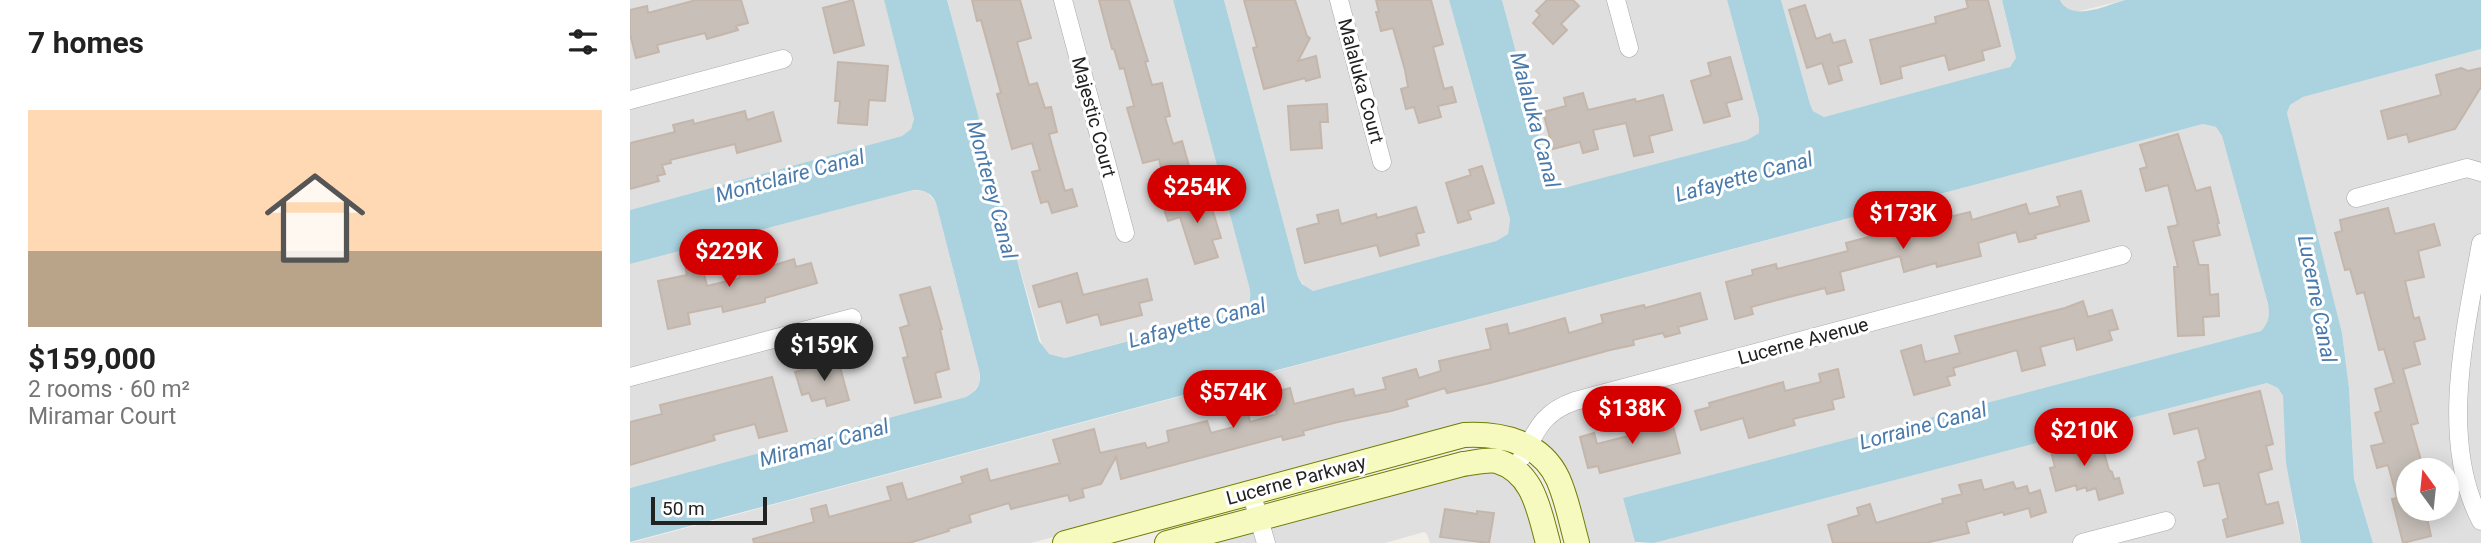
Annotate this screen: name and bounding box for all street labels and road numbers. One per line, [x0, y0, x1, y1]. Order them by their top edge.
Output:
street label: Malaluka Court [1333, 16, 1389, 146]
street label: Majestic Court [1067, 54, 1121, 180]
street label: Lucerne Avenue [1735, 313, 1871, 369]
street label: Lucerne Parkway [1224, 450, 1368, 510]

